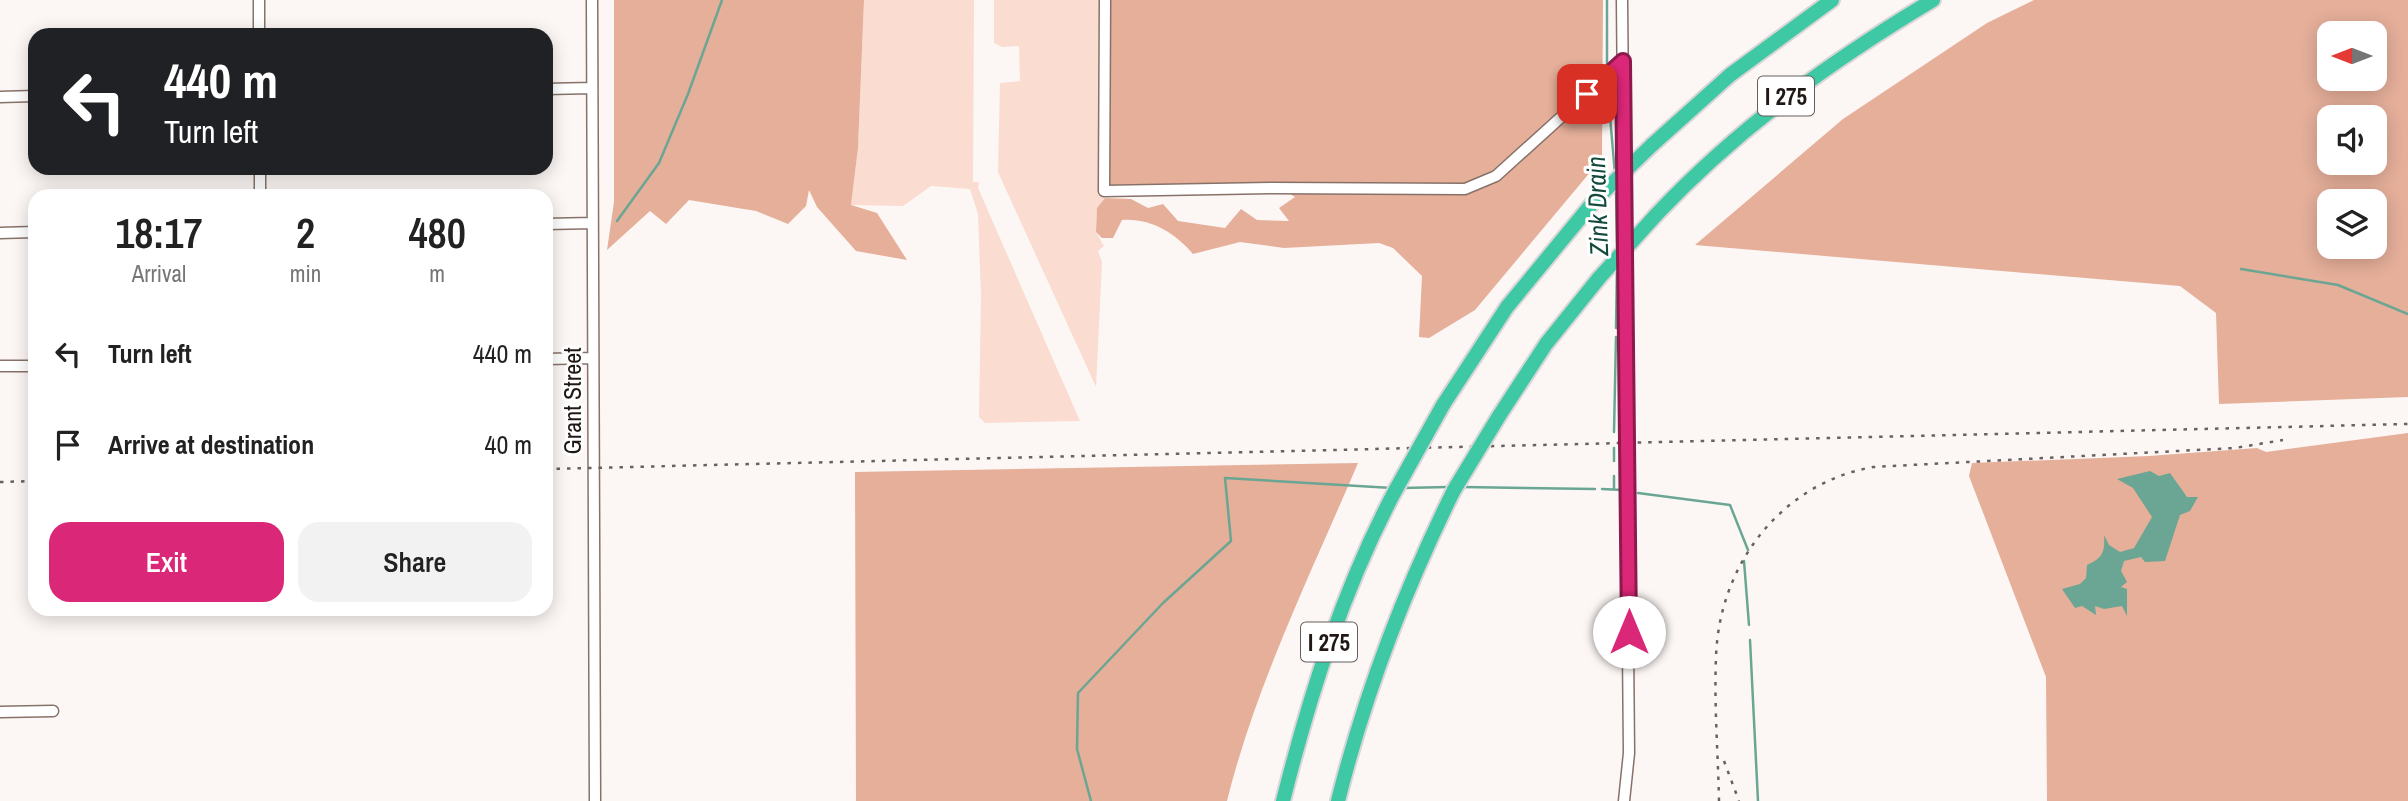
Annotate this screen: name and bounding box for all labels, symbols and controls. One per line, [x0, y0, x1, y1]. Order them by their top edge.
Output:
north arrow [2317, 21, 2387, 91]
map controls [2317, 21, 2387, 259]
text: 440 m [164, 47, 278, 113]
icon: left [49, 56, 140, 147]
pin [1557, 64, 1617, 124]
icon: arrive [1568, 75, 1606, 113]
road number: I 275 [1758, 76, 1814, 116]
button: sound [2317, 105, 2387, 175]
text: Turn left [164, 110, 258, 153]
water label: Zink Drain [1578, 156, 1616, 257]
button: layers [2317, 189, 2387, 259]
text: 18:17 [115, 205, 203, 261]
text: 2 [296, 205, 315, 261]
text: 480 [408, 205, 466, 261]
text: Arrival [132, 258, 186, 289]
text: min [290, 258, 321, 289]
text: m [429, 258, 445, 289]
icon: left [49, 335, 87, 373]
text: Turn left [108, 336, 192, 371]
text: 440 m [473, 336, 532, 371]
street label: Grant Street [556, 347, 588, 455]
icon: arrive [49, 426, 87, 464]
text: Arrive at destination [108, 427, 314, 462]
text: 40 m [485, 427, 532, 462]
button: Exit [49, 522, 284, 602]
button: Share [298, 522, 532, 602]
position arrow [1592, 595, 1666, 669]
road number: I 275 [1301, 622, 1357, 662]

